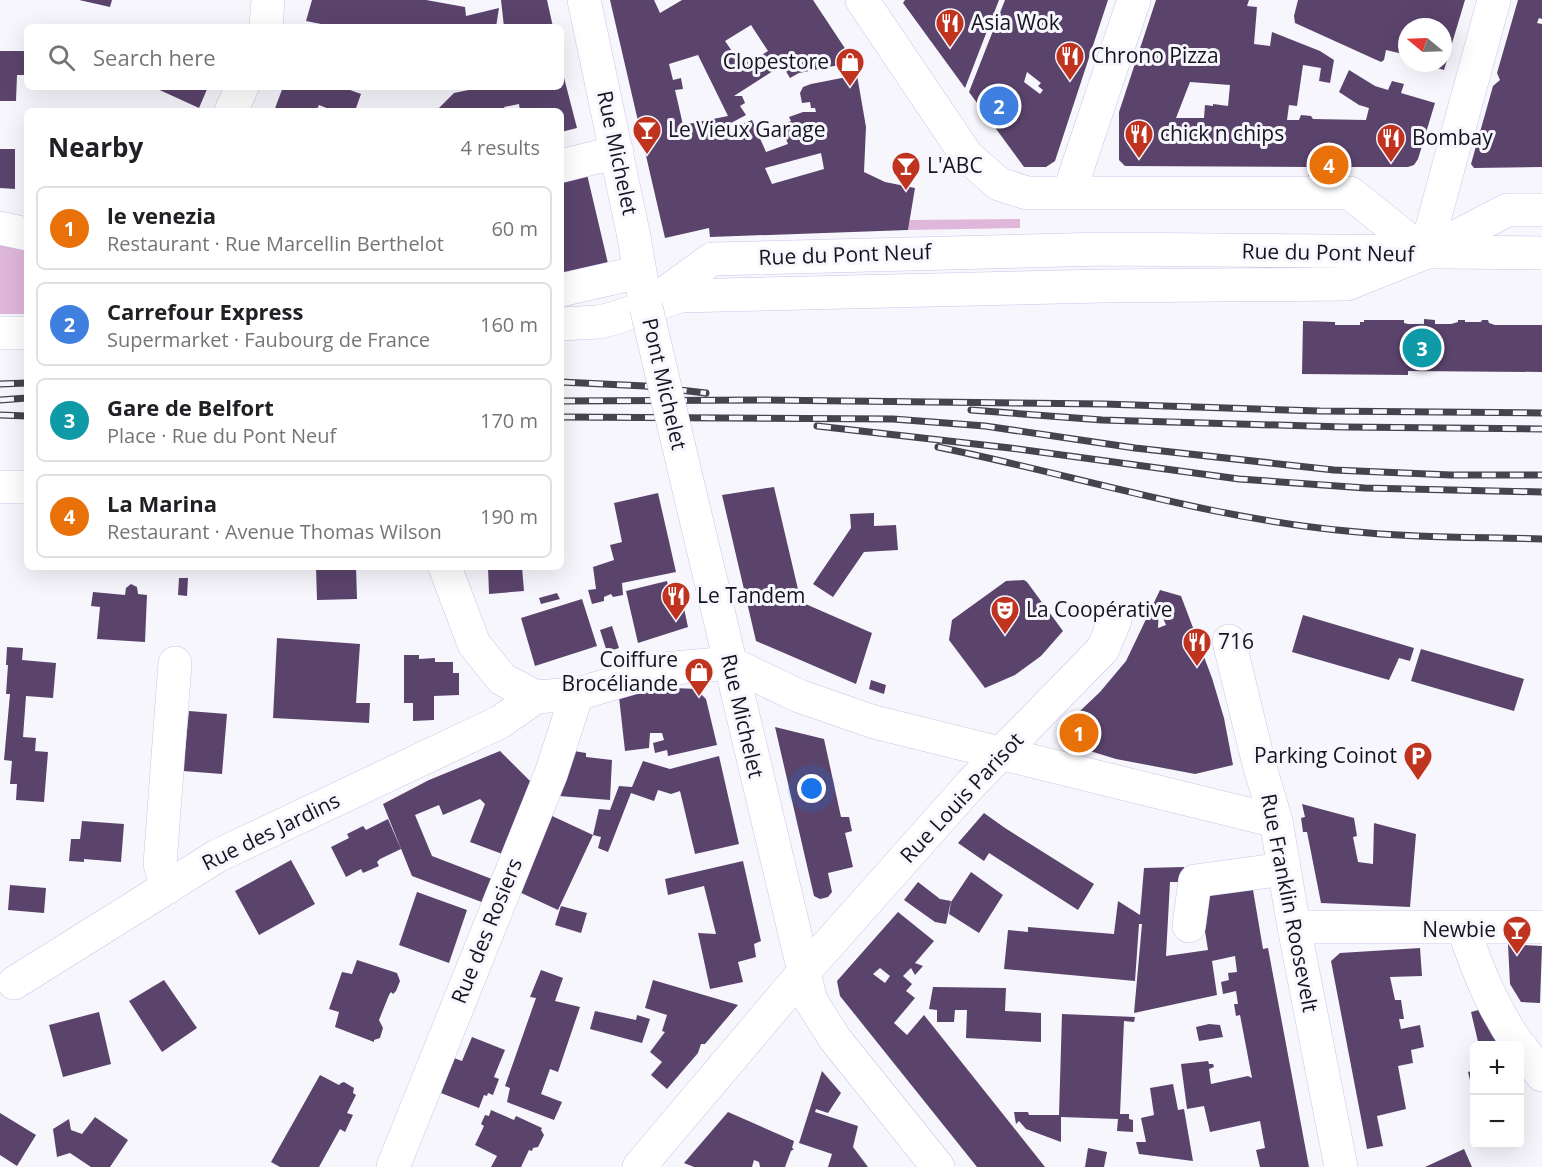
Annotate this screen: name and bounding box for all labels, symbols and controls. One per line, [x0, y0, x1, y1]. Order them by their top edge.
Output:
restaurant icon: Asia Wok [934, 7, 966, 49]
place label: Asia Wok [971, 8, 1060, 36]
north arrow [1398, 18, 1452, 72]
search box [24, 24, 564, 90]
restaurant icon: Chrono Pizza [1054, 40, 1086, 82]
icon: search [45, 41, 78, 74]
place label: Chrono Pizza [1091, 41, 1219, 69]
text: Search here [93, 42, 216, 72]
shop icon: Clopestore [834, 46, 866, 88]
place label: Clopestore [723, 47, 829, 75]
pin: 2 [980, 84, 1018, 128]
street label: Rue Michelet [591, 88, 645, 218]
bar icon: Le Vieux Garage [631, 114, 663, 156]
place label: Le Vieux Garage [668, 115, 826, 143]
restaurant icon: chick n chips [1123, 118, 1155, 160]
place label: chick n chips [1160, 119, 1284, 147]
restaurant icon: Bombay [1375, 122, 1407, 164]
place label: Bombay [1412, 123, 1493, 151]
text: Nearby [48, 129, 143, 165]
text: 4 results [460, 134, 540, 161]
pin: 4 [1310, 142, 1348, 188]
bar icon: L'ABC [890, 150, 922, 192]
place label: L'ABC [927, 151, 983, 179]
text: le venezia [107, 200, 216, 230]
text: 1 [64, 215, 75, 242]
text: 60 m [491, 215, 538, 242]
text: Restaurant · Rue Marcellin Berthelot [107, 230, 444, 257]
street label: Rue du Pont Neuf [1241, 236, 1417, 268]
street label: Rue du Pont Neuf [758, 237, 934, 271]
text: Carrefour Express [107, 296, 303, 326]
text: 2 [64, 311, 75, 338]
text: 160 m [480, 311, 538, 338]
street label: Pont Michelet [636, 315, 694, 452]
text: Supermarket · Faubourg de France [107, 326, 430, 353]
pin: 3 [1402, 326, 1442, 370]
text: Gare de Belfort [107, 392, 274, 422]
text: 3 [64, 407, 75, 434]
text: 170 m [480, 407, 538, 434]
text: Place · Rue du Pont Neuf [107, 422, 336, 449]
text: La Marina [107, 488, 217, 518]
text: 4 [64, 503, 75, 530]
text: 190 m [480, 503, 538, 530]
text: Restaurant · Avenue Thomas Wilson [107, 518, 442, 545]
restaurant icon: Le Tandem [660, 580, 692, 622]
place label: Le Tandem [697, 581, 805, 609]
theatre icon: La Coopérative [989, 594, 1021, 636]
place label: La Coopérative [1026, 595, 1173, 623]
restaurant icon: 716 [1181, 626, 1213, 668]
place label: 716 [1218, 627, 1254, 655]
place label: Coiffure Brocéliande [562, 645, 678, 697]
street label: Rue Michelet [715, 651, 771, 781]
shop icon: Coiffure Brocéliande [683, 656, 715, 698]
pin: 1 [1060, 710, 1098, 756]
street label: Rue Louis Parisot [894, 726, 1029, 869]
parking icon: Parking Coinot [1402, 740, 1434, 782]
place label: Parking Coinot [1254, 741, 1397, 769]
your location [797, 774, 826, 803]
street label: Rue des Jardins [197, 786, 344, 877]
street label: Rue Franklin Roosevelt [1255, 791, 1325, 1015]
street label: Rue des Rosiers [444, 854, 528, 1007]
bar icon: Newbie [1501, 914, 1533, 956]
place label: Newbie [1422, 915, 1496, 943]
map controls [1470, 1041, 1524, 1149]
button: + [1470, 1041, 1524, 1095]
button: − [1470, 1095, 1524, 1149]

